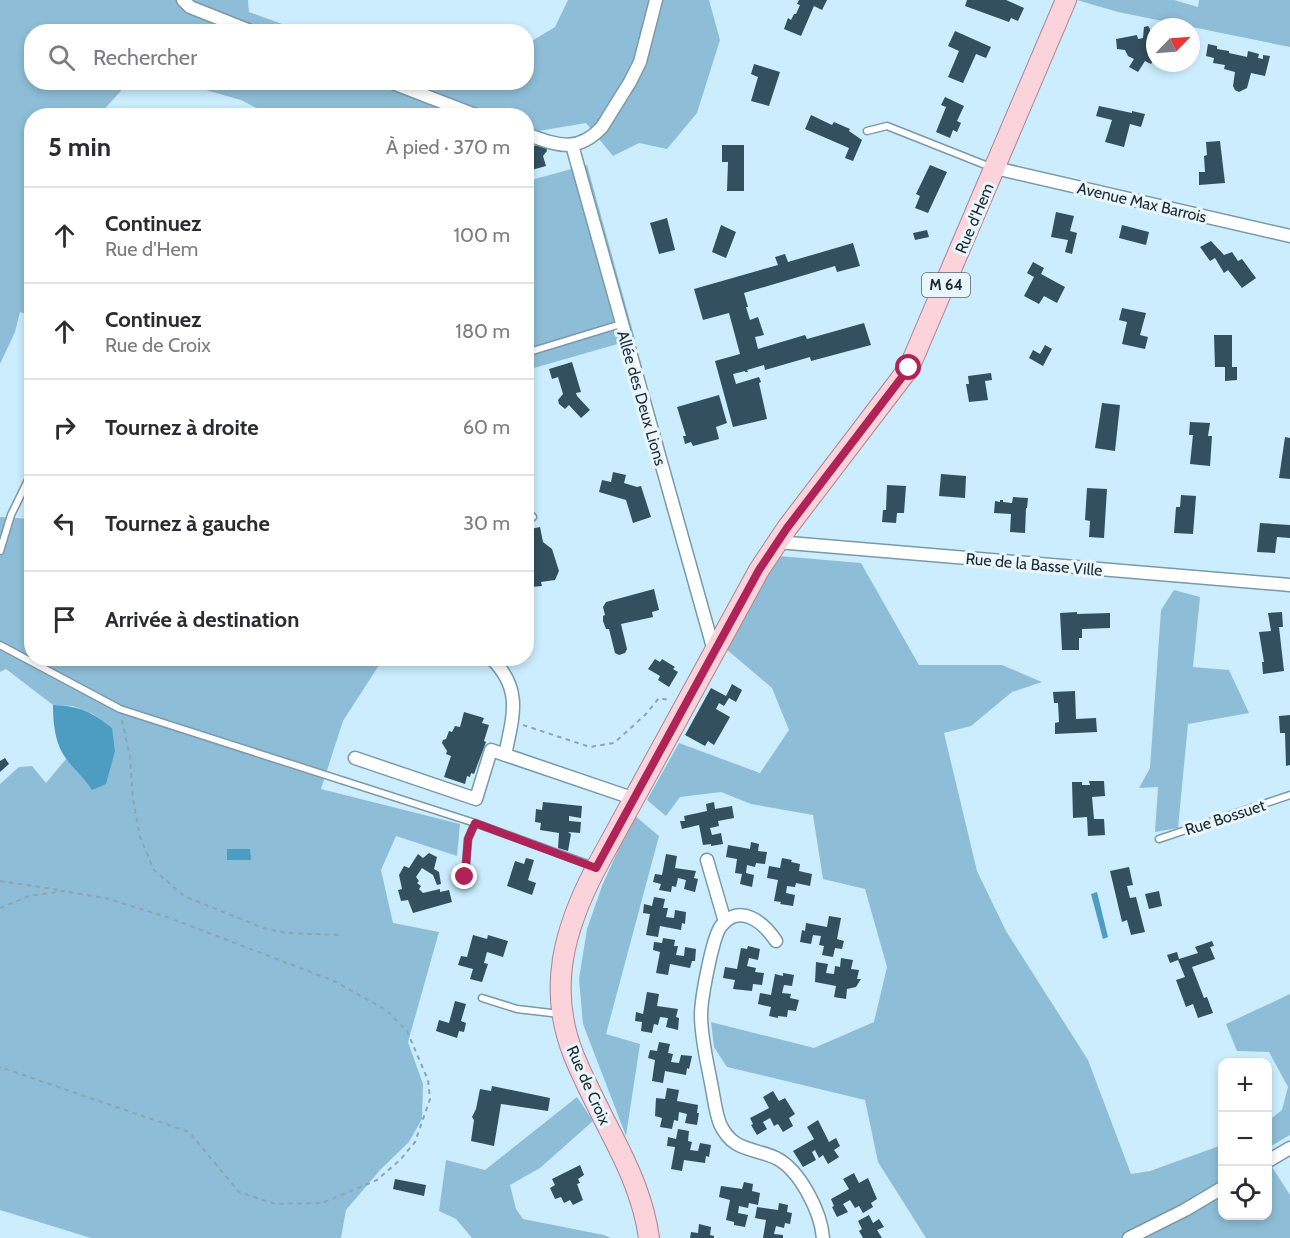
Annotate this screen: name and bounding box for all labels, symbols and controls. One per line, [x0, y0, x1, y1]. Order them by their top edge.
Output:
north arrow [1146, 18, 1200, 72]
search box [24, 24, 534, 90]
icon: search [45, 41, 78, 74]
text: Rechercher [93, 44, 197, 71]
text: 5 min [48, 131, 111, 163]
text: À pied · 370 m [386, 135, 510, 159]
street label: Avenue Max Barrois [1075, 178, 1209, 227]
street label: Rue d'Hem [951, 180, 998, 256]
text: Continuez [105, 210, 202, 237]
icon: ahead [48, 219, 81, 252]
text: 100 m [454, 223, 510, 247]
text: Rue d'Hem [105, 237, 198, 261]
road number: M 64 [922, 273, 970, 297]
text: Continuez [105, 306, 202, 333]
icon: ahead [48, 315, 81, 348]
text: 180 m [455, 319, 510, 343]
street label: Allée des Deux Lions [613, 328, 670, 468]
text: Rue de Croix [105, 333, 211, 357]
route start [895, 354, 921, 380]
icon: right [48, 411, 81, 444]
text: Tournez à droite [105, 414, 259, 441]
text: 60 m [463, 415, 510, 439]
icon: left [48, 507, 81, 540]
text: Tournez à gauche [105, 510, 270, 537]
text: 30 m [463, 511, 510, 535]
street label: Rue de la Basse Ville [965, 549, 1103, 580]
icon: arrive [48, 603, 81, 636]
text: Arrivée à destination [105, 606, 299, 633]
street label: Rue Bossuet [1183, 795, 1268, 839]
route end [451, 863, 477, 889]
street label: Rue de Croix [563, 1043, 615, 1128]
map controls [1218, 1058, 1272, 1220]
button: + [1218, 1058, 1272, 1112]
button: − [1218, 1112, 1272, 1166]
button: locate [1218, 1166, 1272, 1220]

